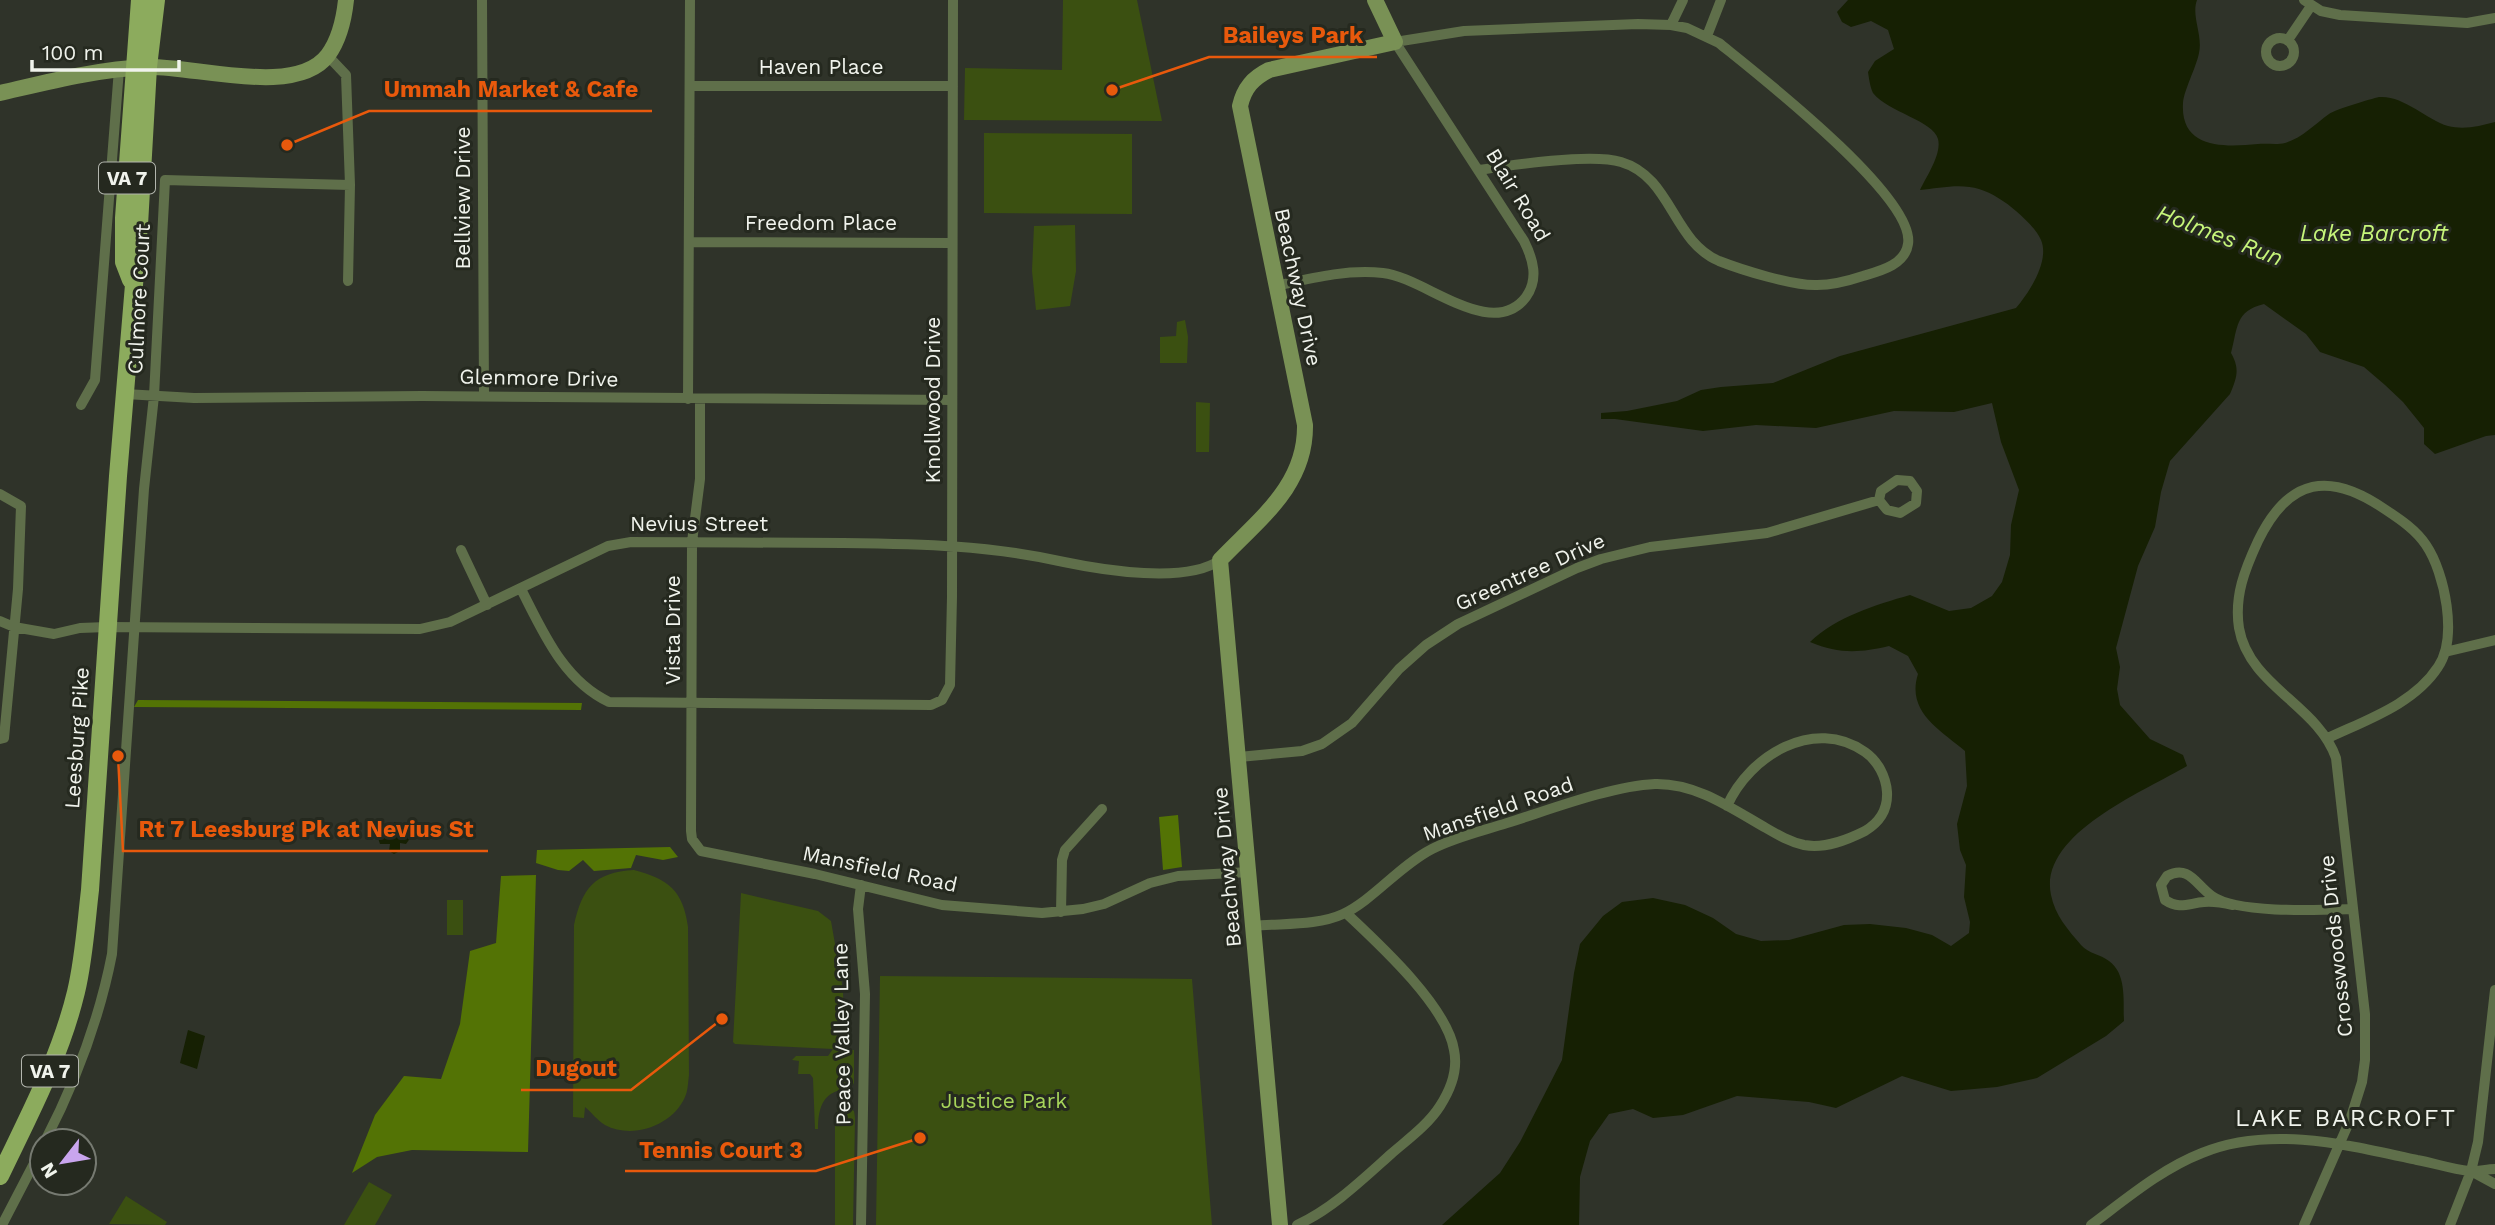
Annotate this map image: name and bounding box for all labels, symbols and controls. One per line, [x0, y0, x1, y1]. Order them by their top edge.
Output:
callout: Baileys Park [1209, 13, 1377, 57]
text: Baileys Park [1223, 22, 1364, 49]
scale bar [32, 28, 178, 72]
text: 100 m [42, 40, 104, 65]
street label: Haven Place [758, 54, 884, 79]
callout: Ummah Market & Cafe [369, 67, 652, 111]
text: Ummah Market & Cafe [384, 76, 638, 103]
street label: Bellview Drive [450, 126, 475, 270]
street label: Blair Road [1481, 144, 1556, 246]
road number: VA 7 [99, 162, 155, 194]
water label: Holmes Run [2153, 199, 2287, 272]
street label: Beachway Drive [1270, 206, 1327, 368]
street label: Freedom Place [745, 210, 897, 235]
water label: Lake Barcroft [2300, 220, 2449, 247]
street label: Culmore Court [122, 223, 155, 375]
street label: Knollwood Drive [920, 317, 945, 483]
street label: Glenmore Drive [459, 364, 619, 391]
street label: Nevius Street [630, 511, 768, 536]
street label: Greentree Drive [1451, 527, 1609, 616]
street label: Vista Drive [660, 575, 685, 685]
street label: Leesburg Pike [59, 666, 94, 810]
street label: Mansfield Road [1419, 771, 1576, 846]
street label: Beachway Drive [1207, 786, 1246, 948]
callout: Rt 7 Leesburg Pk at Nevius St [123, 807, 488, 851]
text: Rt 7 Leesburg Pk at Nevius St [138, 816, 474, 843]
street label: Mansfield Road [800, 840, 960, 897]
street label: Crosswoods Drive [2314, 854, 2357, 1038]
street label: Peace Valley Lane [827, 942, 856, 1126]
callout: Dugout [521, 1046, 631, 1090]
text: Dugout [535, 1055, 617, 1082]
road number: VA 7 [22, 1056, 78, 1086]
park label: Justice Park [941, 1088, 1067, 1113]
district label: LAKE BARCROFT [2235, 1104, 2457, 1132]
north arrow [28, 1127, 98, 1197]
callout: Tennis Court 3 [625, 1127, 816, 1171]
text: Tennis Court 3 [639, 1137, 803, 1164]
text: N [35, 1159, 62, 1182]

